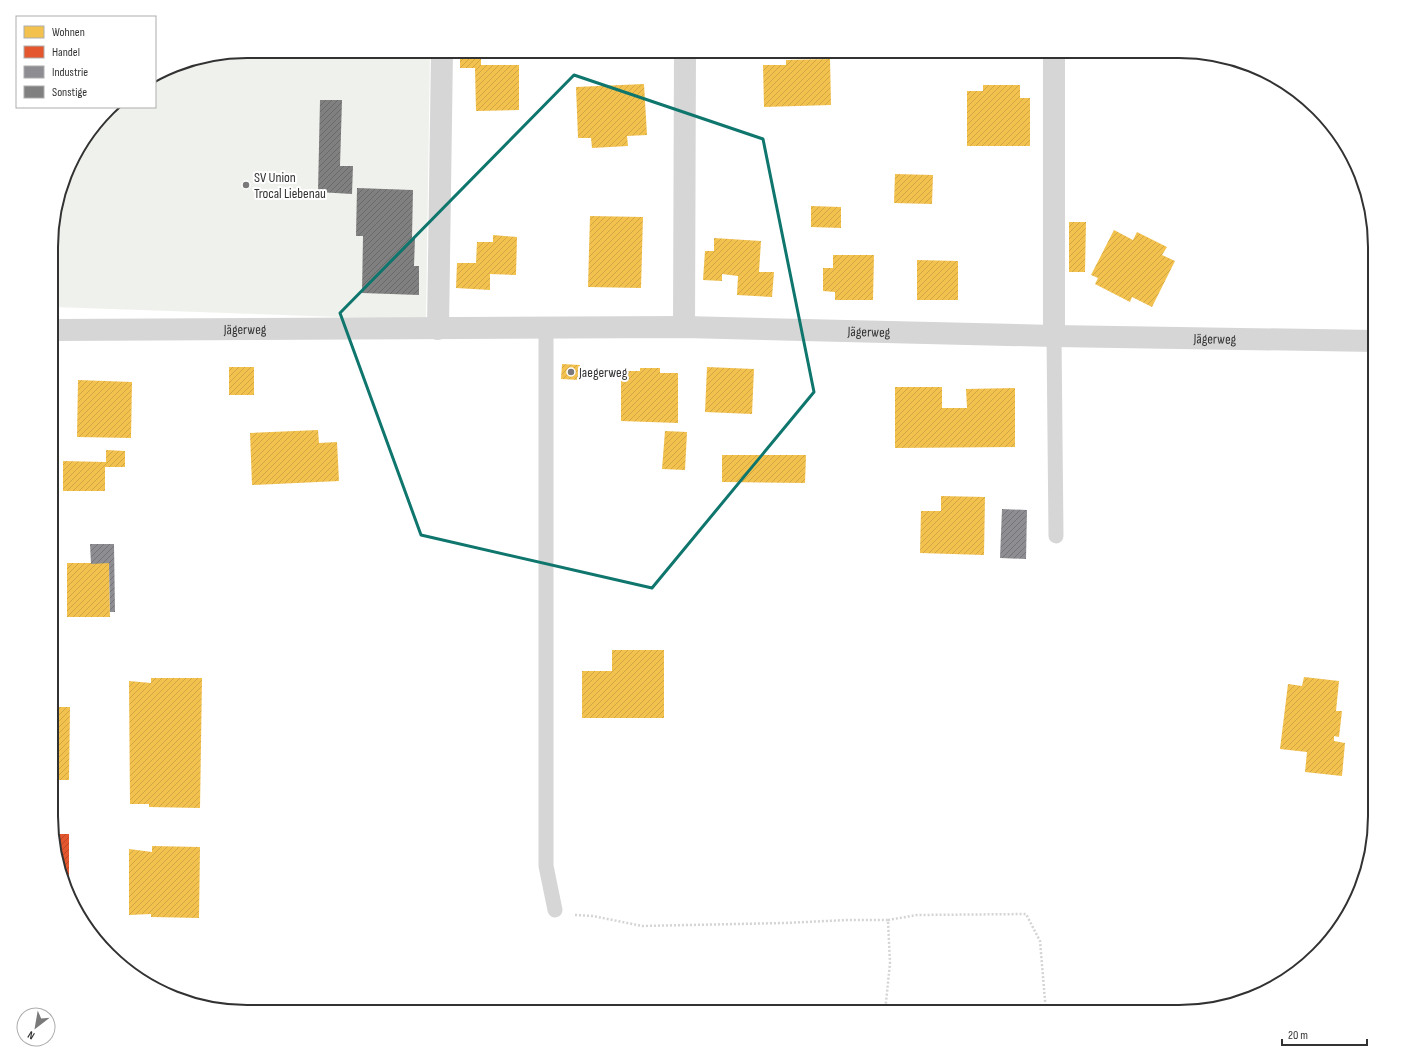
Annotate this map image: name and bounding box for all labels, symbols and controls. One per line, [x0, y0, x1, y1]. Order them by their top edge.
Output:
legend [16, 16, 156, 108]
text: Wohnen [52, 25, 85, 40]
text: Handel [52, 45, 80, 60]
text: Industrie [52, 65, 88, 80]
text: Sonstige [52, 85, 87, 100]
place label: SV Union Trocal Liebenau [254, 169, 326, 202]
marker: SV Union Trocal Liebenau [241, 180, 251, 190]
street label: Jägerweg [223, 321, 267, 338]
street label: Jägerweg [846, 323, 891, 341]
street label: Jägerweg [1192, 330, 1237, 348]
place label: Jaegerweg [578, 364, 628, 381]
marker: Jaegerweg [566, 367, 576, 377]
north arrow [16, 1007, 56, 1047]
scale bar [1282, 1021, 1367, 1047]
text: N [25, 1028, 37, 1042]
text: 20 m [1288, 1028, 1308, 1043]

